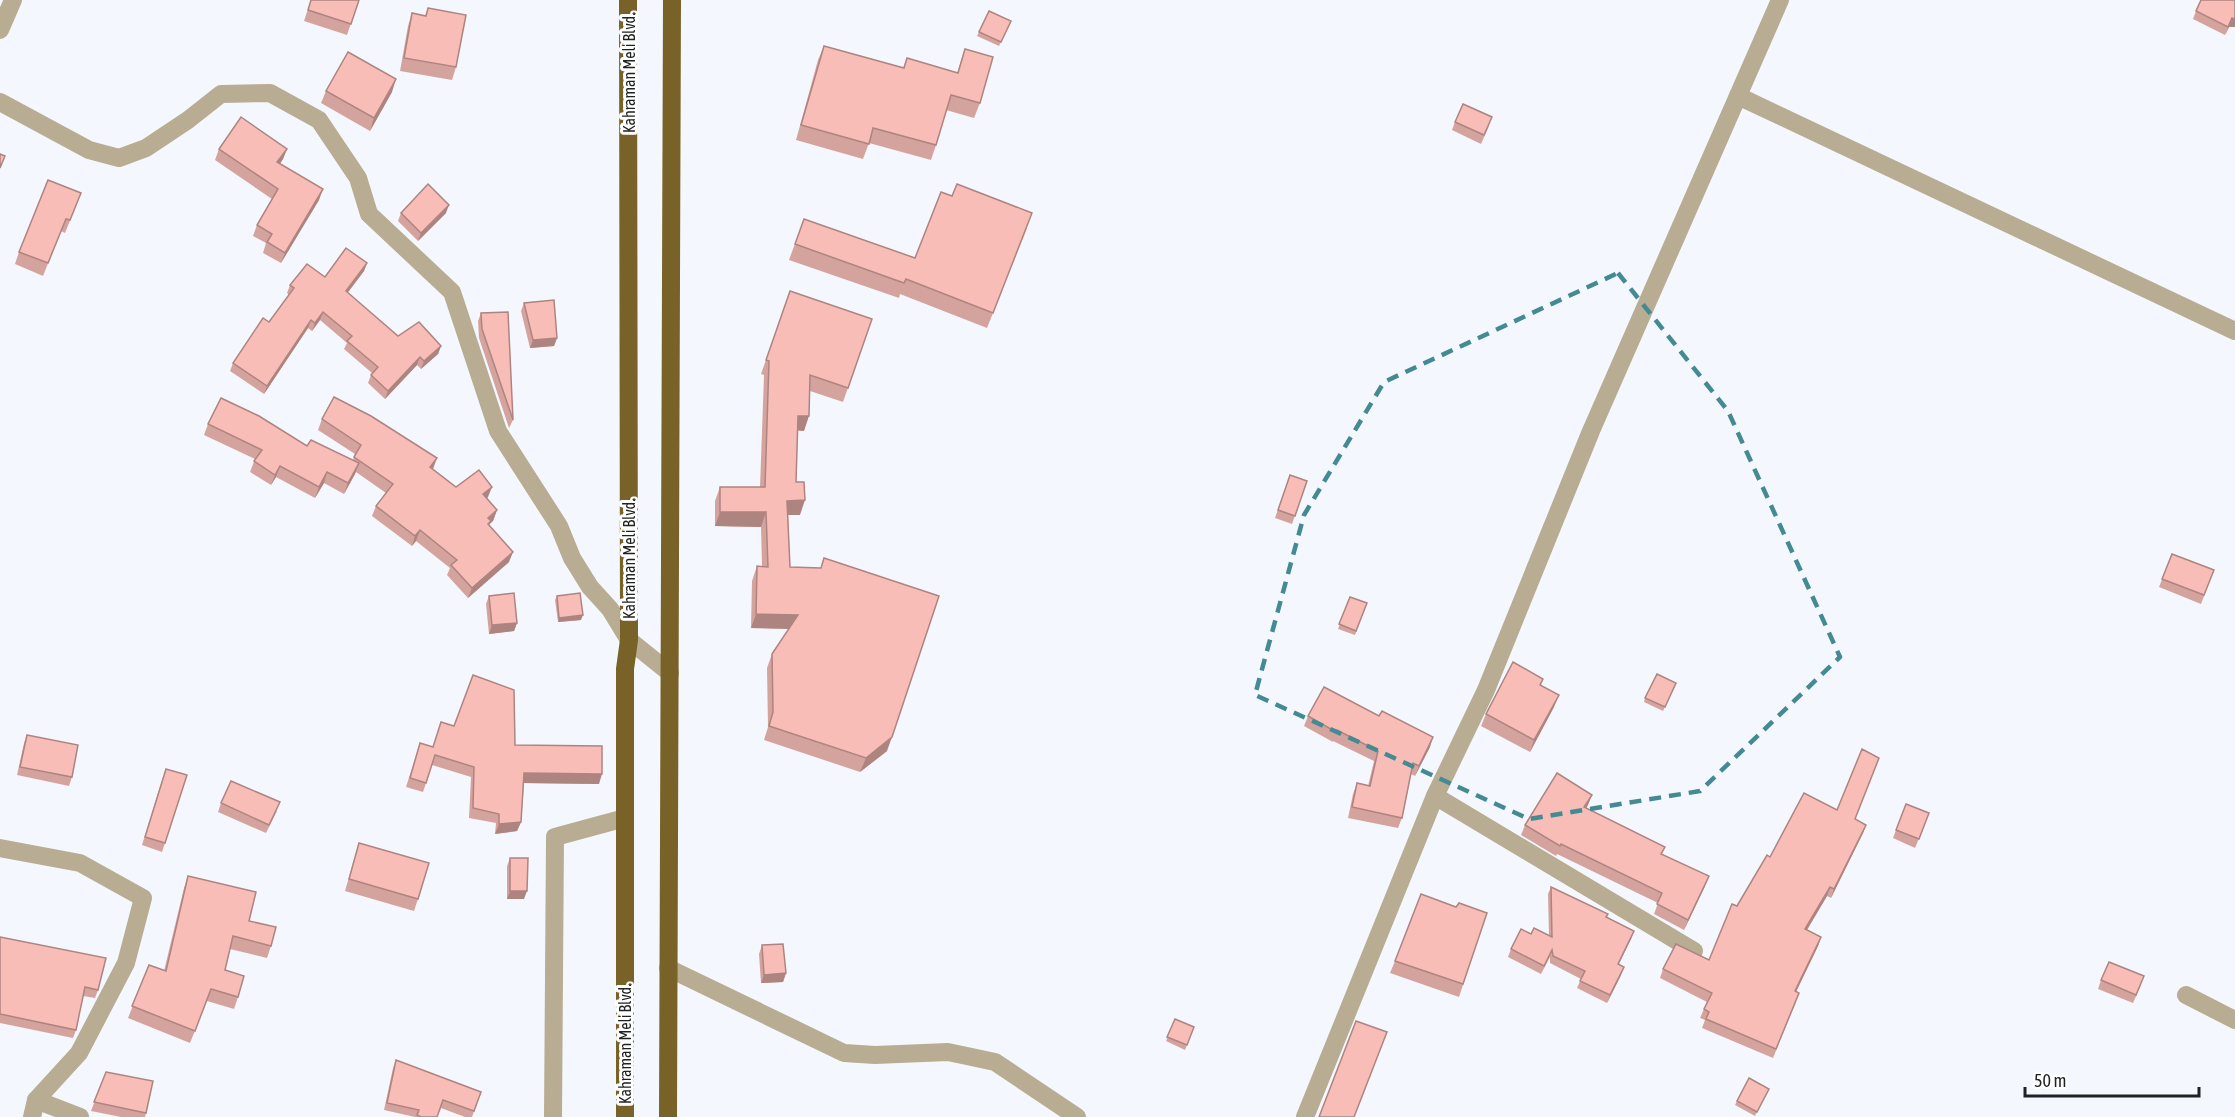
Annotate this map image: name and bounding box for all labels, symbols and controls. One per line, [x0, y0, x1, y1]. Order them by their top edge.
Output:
street label: Kahraman Meli Blvd. [620, 13, 638, 133]
street label: Kahraman Meli Blvd. [620, 499, 638, 619]
street label: Kahraman Meli Blvd. [616, 984, 634, 1104]
scale bar [2025, 1060, 2199, 1098]
text: 50 m [2034, 1070, 2066, 1091]

